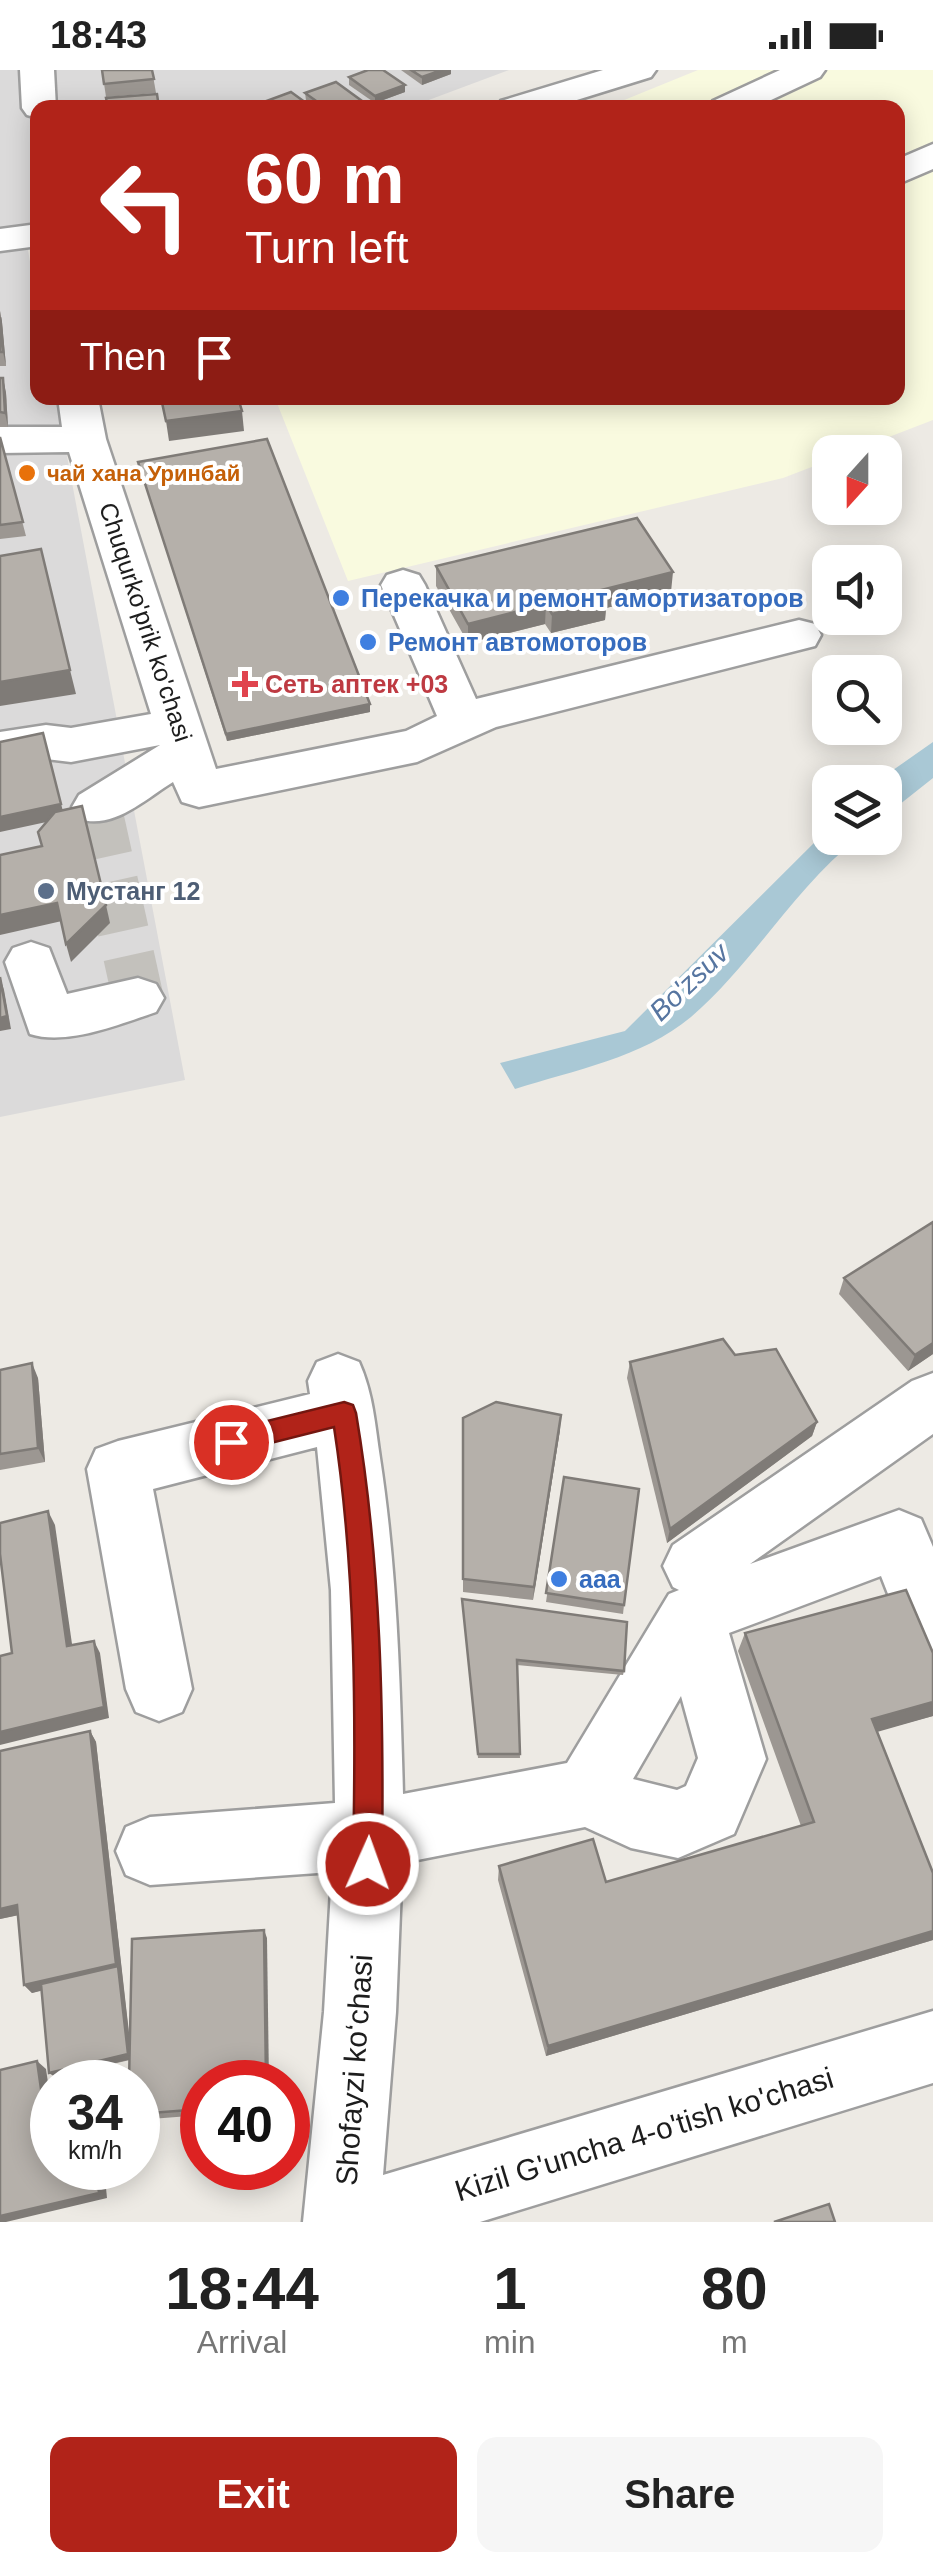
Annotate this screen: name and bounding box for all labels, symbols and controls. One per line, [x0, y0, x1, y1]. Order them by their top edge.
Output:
text: 18:43 [50, 14, 147, 56]
icon: left [80, 140, 210, 270]
text: 60 m [245, 140, 405, 218]
text: Turn left [245, 222, 408, 273]
icon: arrive [187, 330, 242, 385]
text: Then [80, 336, 167, 378]
north arrow [812, 435, 902, 525]
map controls [812, 435, 902, 855]
place label: чай хана Уринбай [47, 461, 240, 486]
marker: чай хана Уринбай [16, 462, 38, 484]
street label: Chuqurko'prik ko'chasi [94, 499, 198, 745]
button: sound [812, 545, 902, 635]
place label: Перекачка и ремонт амортизаторов [361, 584, 804, 612]
marker: Перекачка и ремонт амортизаторов [330, 587, 352, 609]
place label: Ремонт автомоторов [388, 628, 647, 656]
marker: Ремонт автомоторов [357, 631, 379, 653]
button: search [812, 655, 902, 745]
place label: Сеть аптек +03 [265, 670, 448, 698]
marker: Сеть аптек +03 [234, 673, 256, 695]
button: layers [812, 765, 902, 855]
place label: Мустанг 12 [66, 877, 200, 905]
marker: Мустанг 12 [35, 880, 57, 902]
water label: Bo'zsuv [643, 936, 736, 1027]
pin [189, 1400, 274, 1485]
icon: arrive [204, 1415, 259, 1470]
place label: ааа [579, 1565, 622, 1593]
marker: ааа [548, 1568, 570, 1590]
position arrow [316, 1812, 420, 1916]
street label: Shofayzi koʻchasi [329, 1953, 379, 2187]
speed limit sign: 40 [180, 2060, 310, 2190]
street label: Kizil G'uncha 4-o'tish ko'chasi [451, 2061, 837, 2207]
text: 34 [67, 2085, 123, 2141]
text: km/h [68, 2136, 122, 2164]
text: 18:44 [165, 2255, 319, 2322]
text: 1 [493, 2255, 527, 2322]
text: 80 [701, 2255, 768, 2322]
text: Arrival [197, 2324, 287, 2360]
text: min [484, 2324, 536, 2360]
text: m [721, 2324, 748, 2360]
button: Exit [50, 2437, 457, 2552]
button: Share [477, 2437, 883, 2552]

